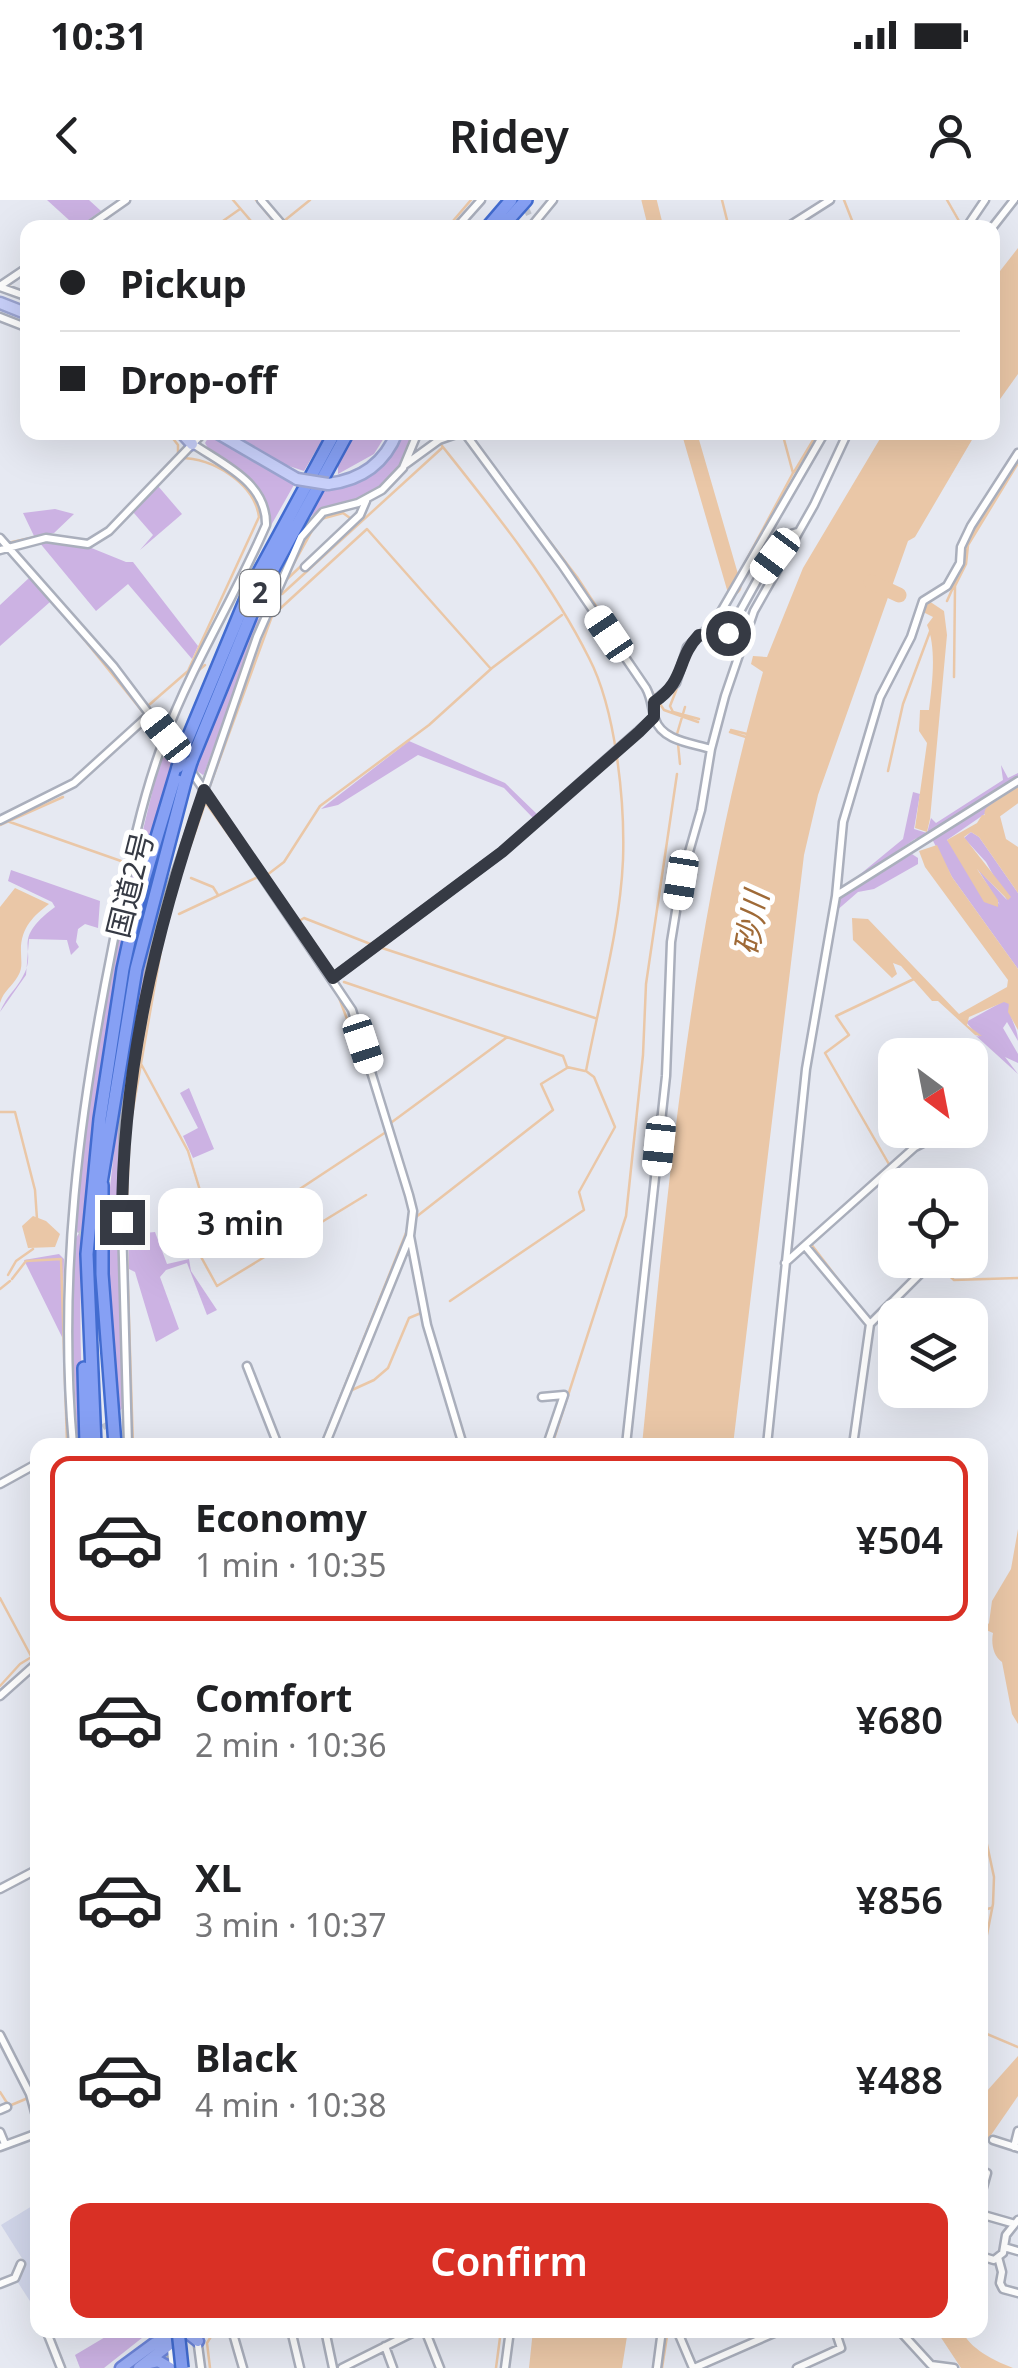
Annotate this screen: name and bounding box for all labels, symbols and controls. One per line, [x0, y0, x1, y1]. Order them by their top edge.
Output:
text: 10:31 [50, 9, 148, 61]
text: Ridey [449, 105, 569, 166]
icon: back [40, 108, 95, 163]
icon: person [923, 108, 978, 163]
text: Pickup [120, 257, 247, 309]
text: Drop-off [120, 353, 277, 405]
car [745, 523, 805, 589]
road number: 2 [240, 570, 280, 616]
car [580, 601, 638, 667]
route start [706, 611, 751, 656]
car [136, 702, 196, 768]
street label: 国道2号 [97, 828, 162, 942]
car [661, 848, 701, 912]
water label: 砂川 [724, 885, 778, 958]
car [339, 1011, 387, 1077]
north arrow [878, 1038, 988, 1148]
map controls [878, 1038, 988, 1408]
car [641, 1115, 677, 1177]
button: locate [878, 1168, 988, 1278]
callout: 3 min [157, 1187, 322, 1257]
route end [100, 1200, 145, 1245]
text: 3 min [197, 1201, 284, 1244]
button: layers [878, 1298, 988, 1408]
text: Economy [195, 1491, 367, 1543]
icon: car [75, 1494, 165, 1584]
text: ¥504 [856, 1513, 943, 1565]
text: 1 min · 10:35 [195, 1543, 387, 1586]
text: Comfort [195, 1671, 352, 1723]
icon: car [75, 1674, 165, 1764]
text: ¥680 [856, 1693, 943, 1745]
text: 2 min · 10:36 [195, 1723, 387, 1766]
text: XL [195, 1851, 242, 1903]
icon: car [75, 1854, 165, 1944]
text: ¥856 [856, 1873, 943, 1925]
text: 3 min · 10:37 [195, 1903, 387, 1946]
text: Black [195, 2031, 298, 2083]
icon: car [75, 2034, 165, 2124]
text: ¥488 [856, 2053, 943, 2105]
text: 4 min · 10:38 [195, 2083, 387, 2126]
button: Confirm [70, 2203, 948, 2318]

